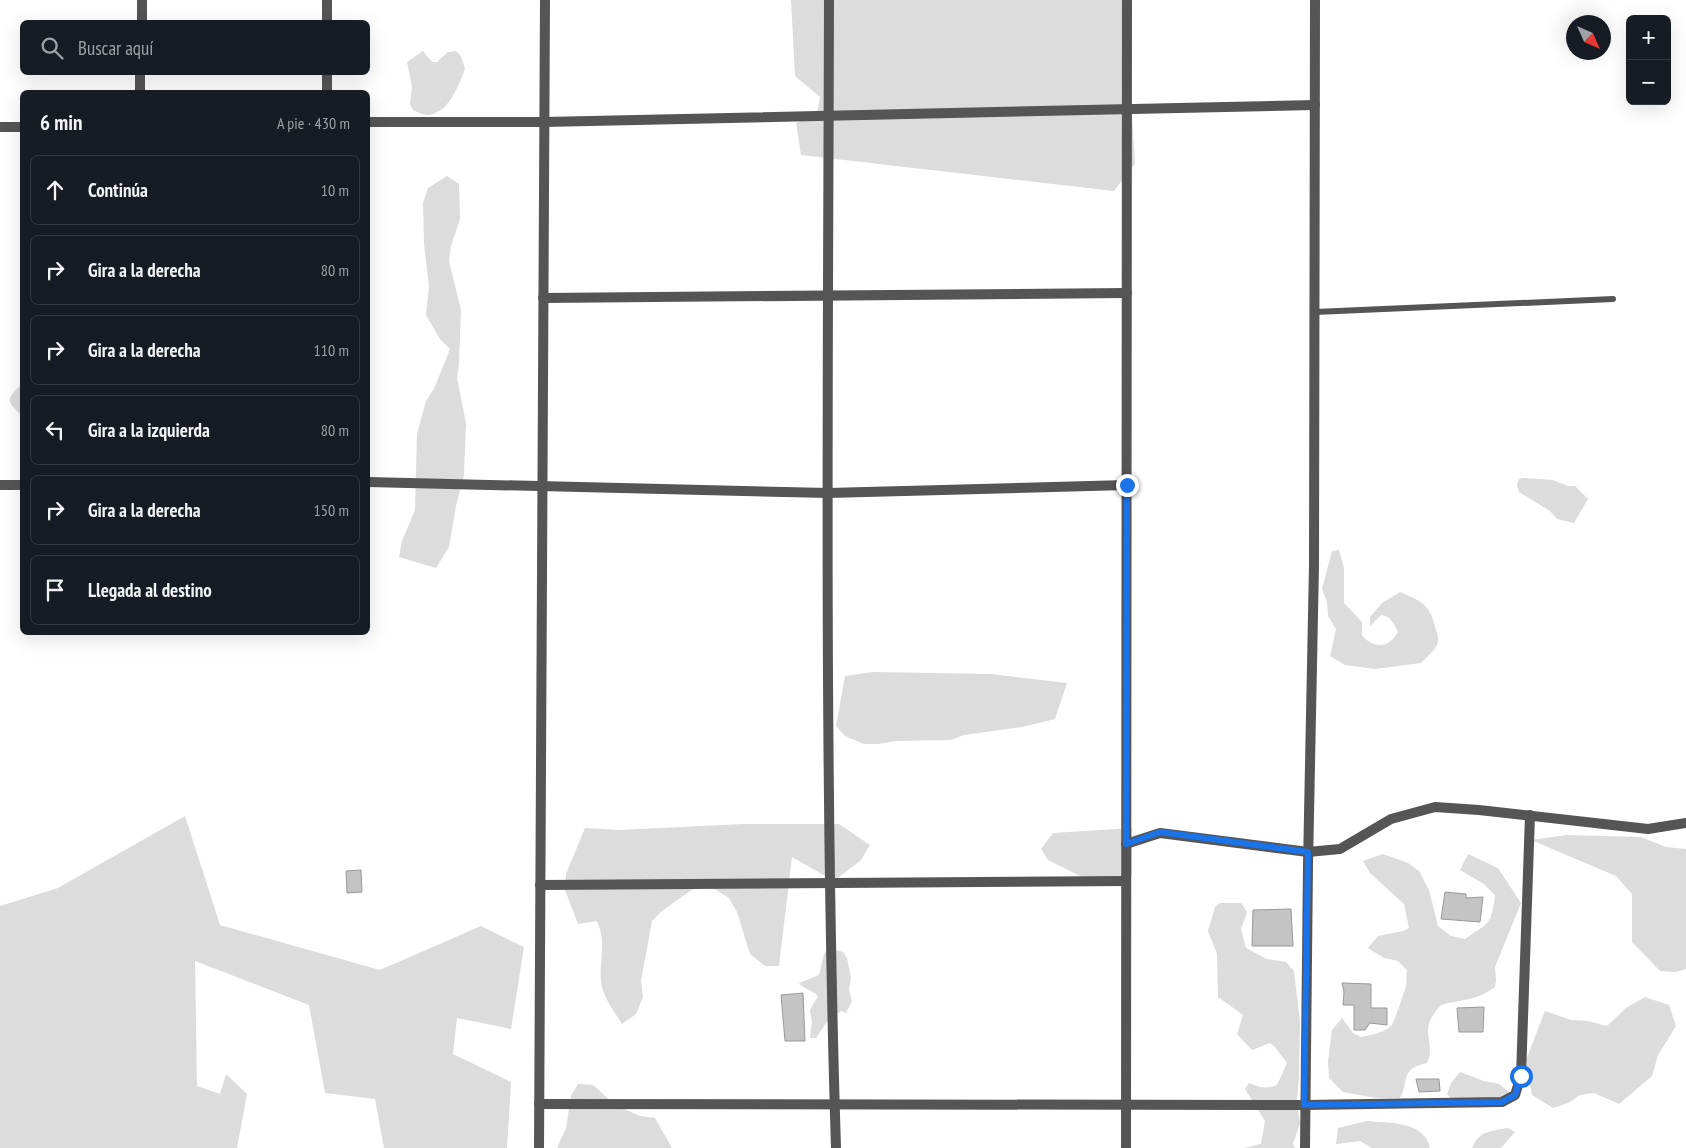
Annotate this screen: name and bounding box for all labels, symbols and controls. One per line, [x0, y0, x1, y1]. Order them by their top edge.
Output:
north arrow [1566, 15, 1611, 60]
map controls [1626, 15, 1671, 105]
button: + [1626, 15, 1671, 60]
search box [20, 20, 370, 75]
icon: search [38, 34, 66, 62]
text: Buscar aquí [78, 36, 153, 60]
button: − [1626, 60, 1671, 105]
text: 6 min [40, 109, 82, 136]
text: A pie · 430 m [277, 113, 350, 133]
icon: ahead [41, 176, 69, 204]
text: Continúa [88, 178, 148, 202]
text: 10 m [321, 180, 349, 200]
icon: right [41, 256, 69, 284]
text: Gira a la derecha [88, 258, 201, 282]
text: 80 m [321, 260, 349, 280]
icon: right [41, 336, 69, 364]
text: Gira a la derecha [88, 338, 201, 362]
text: 110 m [314, 340, 349, 360]
icon: left [41, 416, 69, 444]
text: Gira a la izquierda [88, 418, 210, 442]
text: 80 m [321, 420, 349, 440]
route end [1116, 474, 1139, 497]
icon: right [41, 496, 69, 524]
text: Gira a la derecha [88, 498, 201, 522]
text: 150 m [314, 500, 349, 520]
icon: arrive [41, 576, 69, 604]
text: Llegada al destino [88, 578, 212, 602]
route start [1510, 1065, 1533, 1088]

